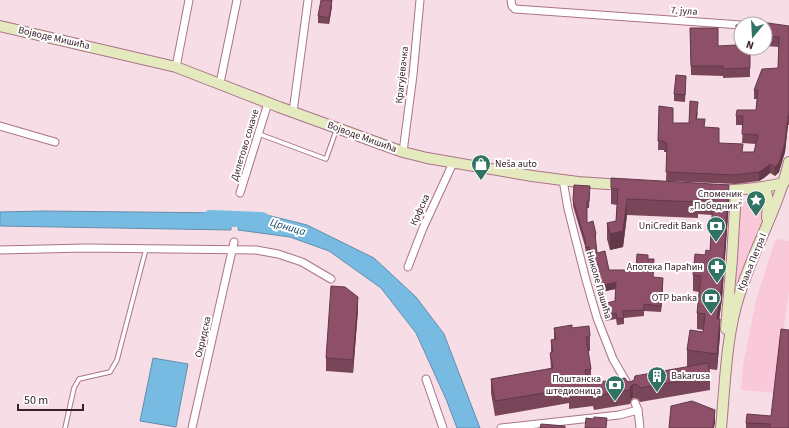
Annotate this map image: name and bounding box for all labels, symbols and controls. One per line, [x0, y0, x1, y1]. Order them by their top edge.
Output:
street label: 7. јула [670, 3, 698, 19]
north arrow [733, 16, 773, 56]
street label: Војводе Мишића [17, 23, 91, 53]
text: N [744, 37, 756, 53]
street label: Крагујевачка [392, 46, 412, 104]
street label: Дилетово сокаче [227, 107, 263, 183]
street label: Војводе Мишића [325, 118, 399, 156]
shop icon: Neša auto [470, 153, 492, 181]
place label: Neša auto [495, 157, 537, 171]
place label: Споменик „Победник” [690, 187, 742, 213]
place icon: Споменик „Победник” [745, 189, 767, 217]
street label: Крфска [407, 192, 433, 228]
water label: Црница [269, 215, 308, 239]
bank icon: UniCredit Bank [705, 215, 727, 243]
place label: UniCredit Bank [639, 219, 702, 233]
street label: Краља Петра I [734, 231, 770, 293]
street label: Николе Пашића [583, 250, 615, 320]
pharmacy icon: Апотека Параћин [706, 256, 728, 284]
place label: Апотека Параћин [627, 260, 703, 274]
bank icon: OTP banka [700, 287, 722, 315]
place label: OTP banka [652, 291, 697, 305]
street label: Охридска [191, 315, 215, 359]
building icon: Bakarusa [646, 365, 668, 393]
place label: Bakarusa [671, 369, 710, 383]
place label: Поштанска штедионица [546, 372, 601, 398]
bank icon: Поштанска штедионица [604, 374, 626, 402]
scale bar [18, 386, 83, 412]
text: 50 m [24, 392, 48, 409]

